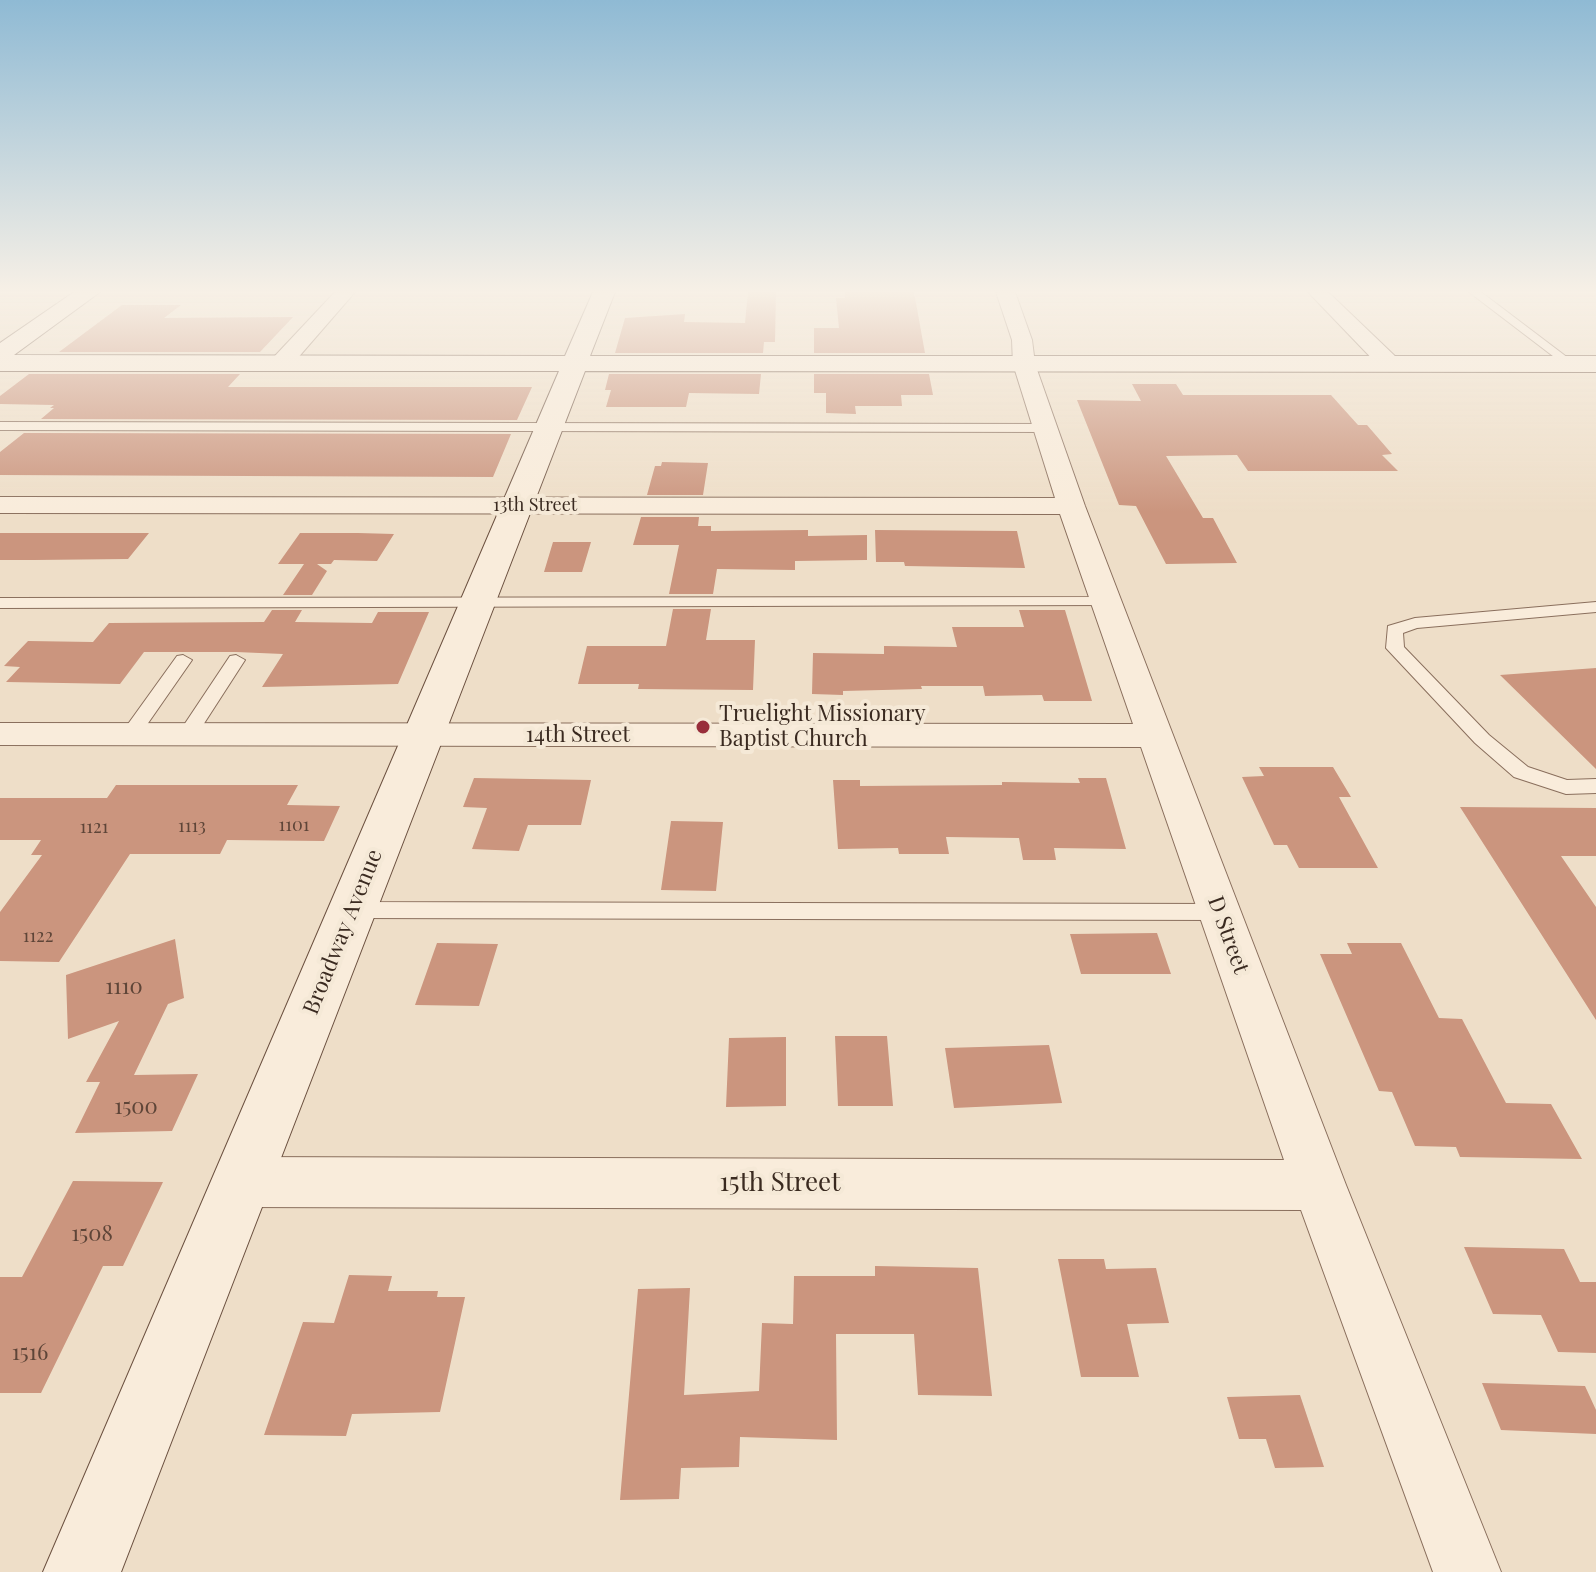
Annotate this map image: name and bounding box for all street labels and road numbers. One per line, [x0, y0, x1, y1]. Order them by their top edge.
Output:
street label: 13th Street [493, 494, 577, 516]
street label: 14th Street [526, 722, 630, 748]
street label: Broadway Avenue [298, 846, 388, 1018]
street label: D Street [1202, 893, 1254, 977]
street label: 15th Street [720, 1167, 840, 1199]

